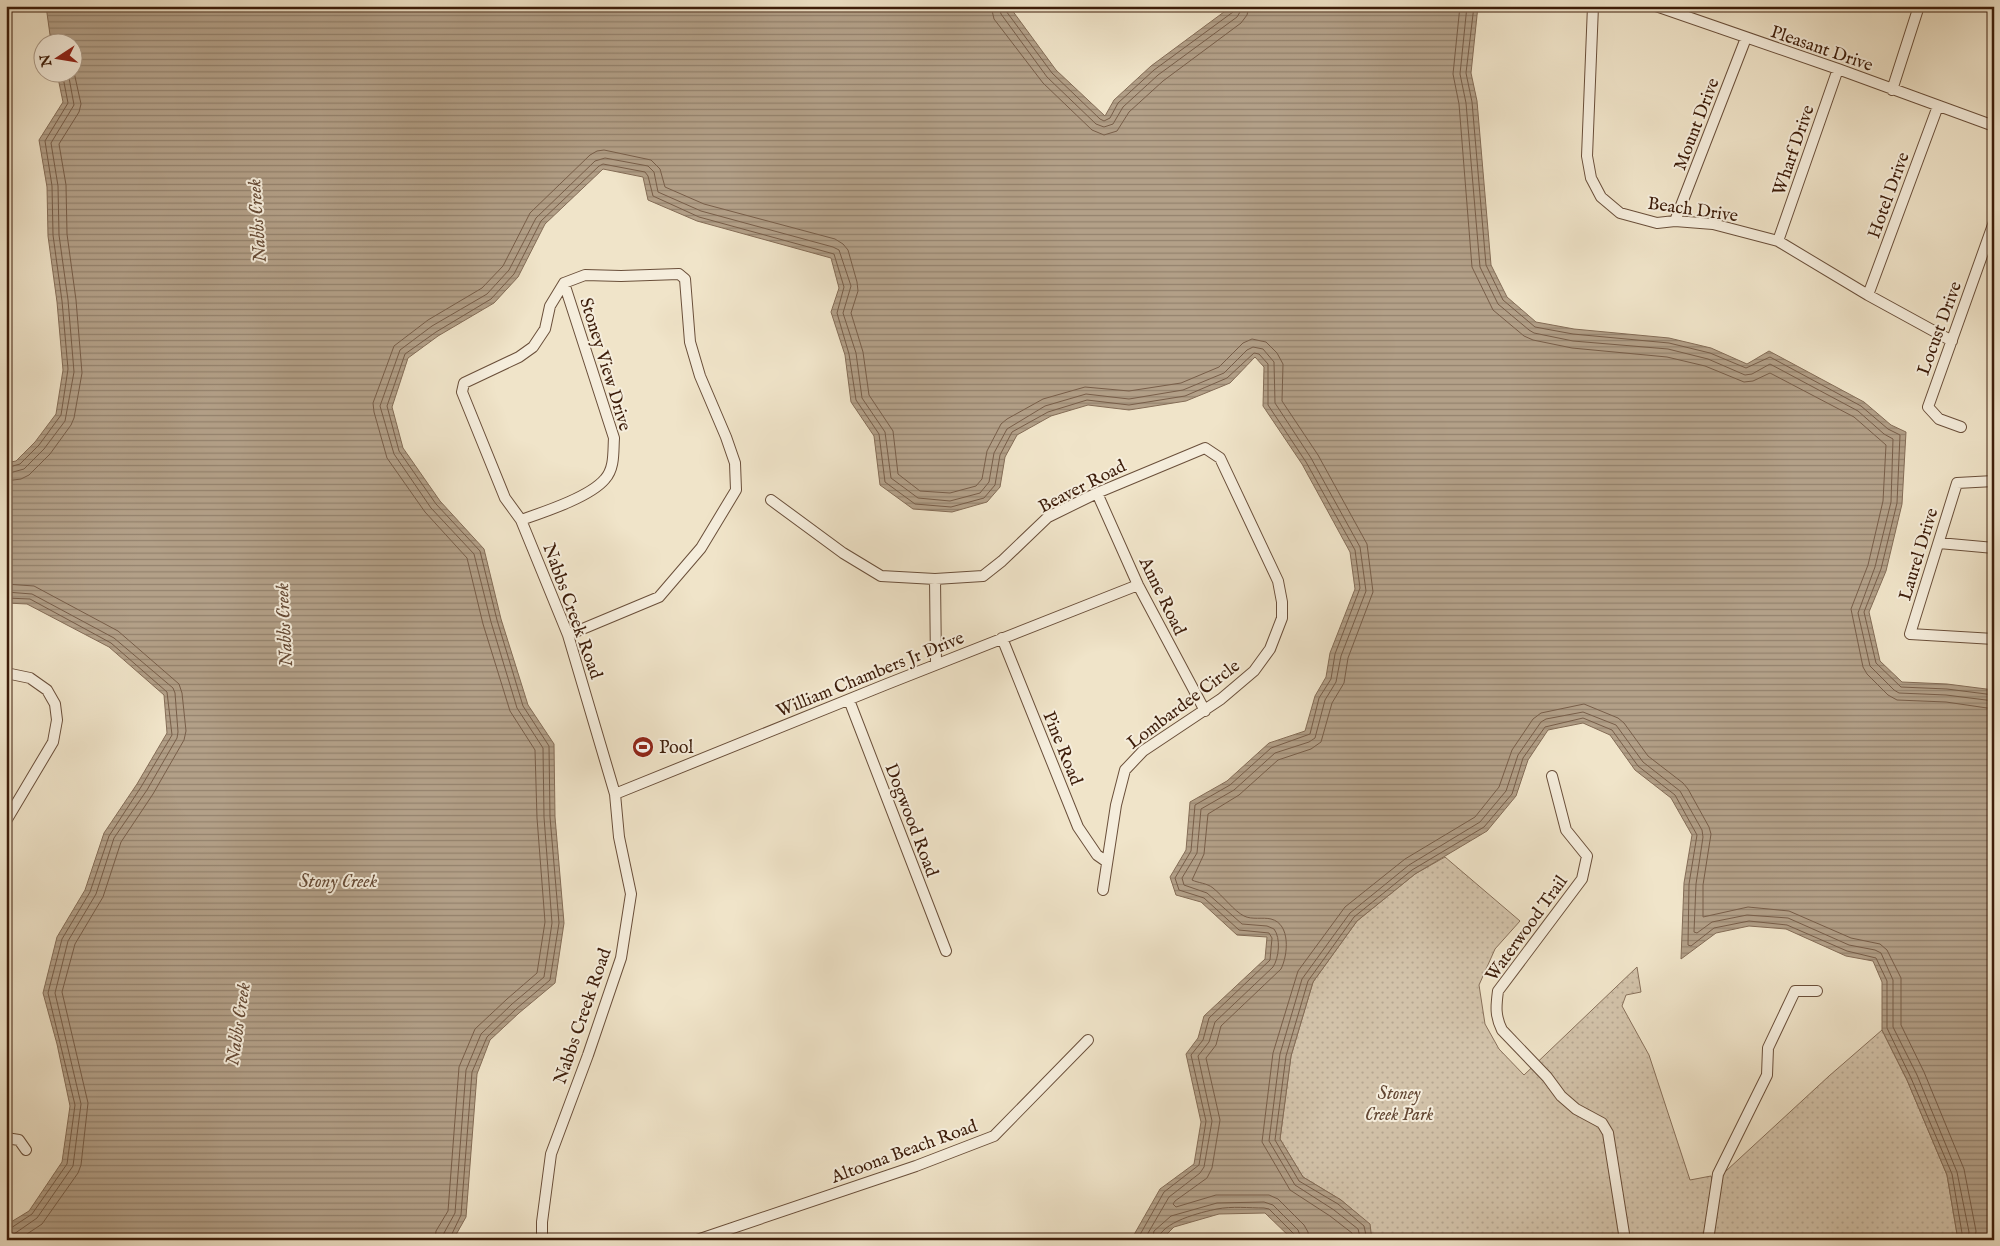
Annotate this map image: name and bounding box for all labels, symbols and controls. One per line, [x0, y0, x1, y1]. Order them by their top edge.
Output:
street label: Pleasant Drive [1767, 21, 1876, 78]
north arrow [32, 32, 82, 82]
text: N [36, 53, 57, 69]
street label: Mount Drive [1669, 75, 1726, 174]
street label: Wharf Drive [1768, 102, 1821, 199]
street label: Hotel Drive [1863, 149, 1916, 242]
water label: Nabbs Creek [243, 178, 273, 264]
street label: Beach Drive [1646, 193, 1740, 228]
street label: Locust Drive [1913, 278, 1968, 379]
street label: Stoney View Drive [573, 295, 636, 434]
street label: Beaver Road [1035, 455, 1131, 519]
street label: Laurel Drive [1894, 505, 1944, 604]
street label: Nabbs Creek Road [536, 541, 607, 683]
street label: Anne Road [1132, 553, 1191, 640]
water label: Nabbs Creek [271, 582, 299, 667]
street label: William Chambers Jr Drive [773, 627, 968, 724]
street label: Lombardee Circle [1123, 655, 1245, 755]
street label: Pine Road [1036, 708, 1087, 789]
sports icon: Pool [631, 735, 655, 759]
place label: Pool [659, 737, 693, 760]
street label: Dogwood Road [878, 761, 943, 881]
water label: Stony Creek [299, 870, 378, 894]
street label: Waterwood Trail [1481, 871, 1573, 986]
street label: Nabbs Creek Road [549, 945, 618, 1088]
water label: Nabbs Creek [221, 981, 257, 1067]
park label: Stoney Creek Park [1365, 1083, 1433, 1127]
street label: Altoona Beach Road [827, 1115, 981, 1190]

